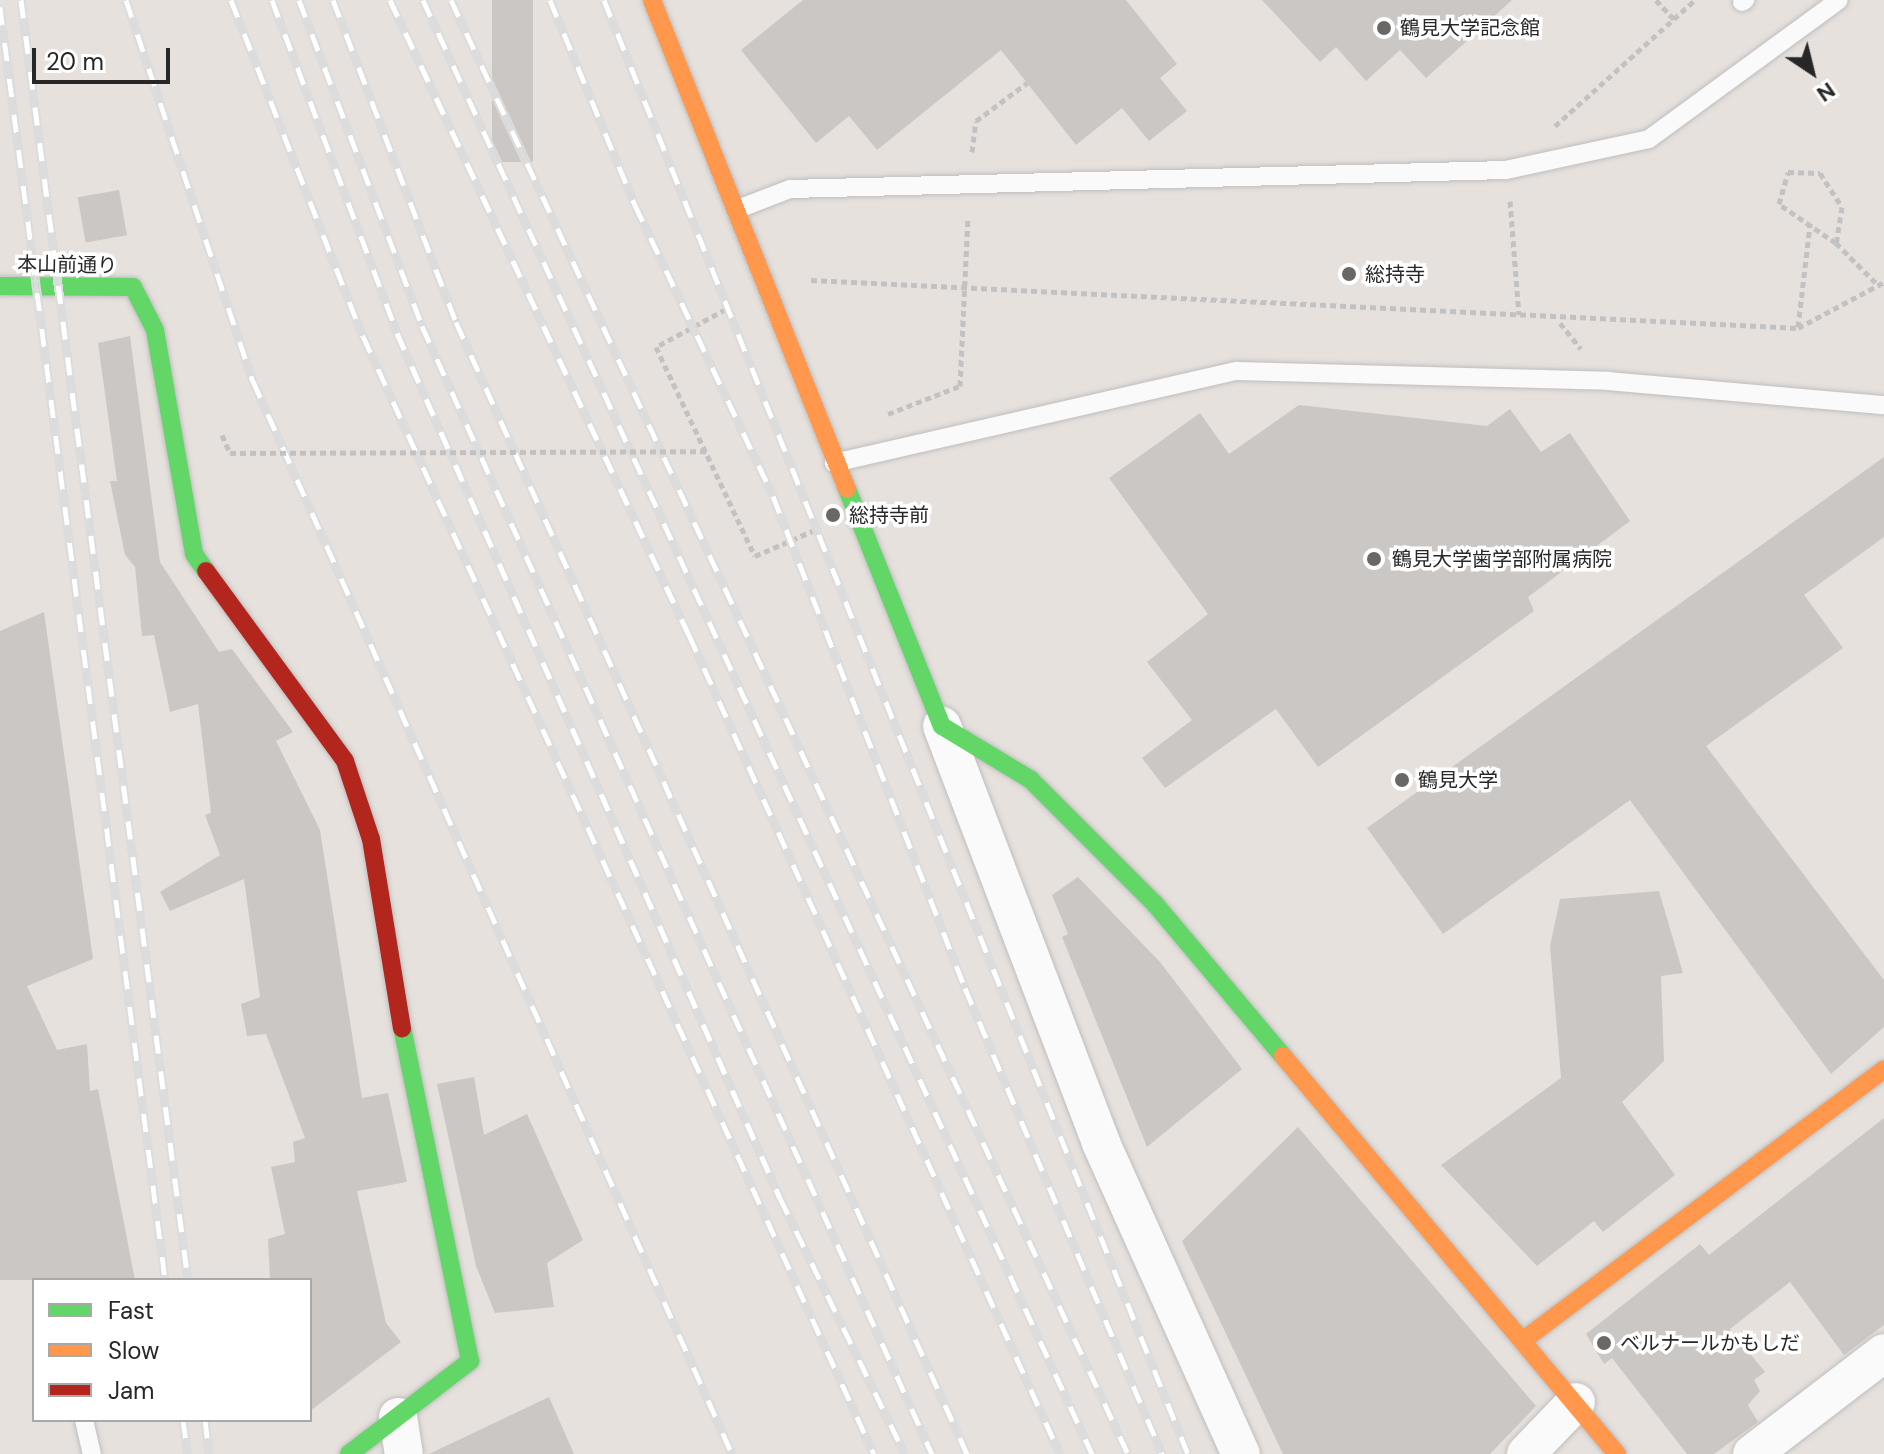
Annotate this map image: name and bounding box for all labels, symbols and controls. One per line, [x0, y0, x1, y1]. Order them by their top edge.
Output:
place label: 鶴見大学記念館 [1400, 16, 1540, 40]
marker: 鶴見大学記念館 [1375, 19, 1393, 37]
scale bar [36, 32, 174, 82]
north arrow [1772, 32, 1852, 112]
text: 20 m [46, 46, 104, 77]
text: N [1811, 76, 1841, 109]
street label: 本山前通り [17, 252, 117, 278]
place label: 総持寺 [1365, 262, 1425, 286]
marker: 総持寺 [1340, 265, 1358, 283]
place label: 総持寺前 [849, 503, 929, 527]
marker: 総持寺前 [824, 506, 842, 524]
place label: 鶴見大学歯学部附属病院 [1392, 547, 1612, 571]
marker: 鶴見大学歯学部附属病院 [1363, 548, 1385, 570]
place label: 鶴見大学 [1418, 768, 1498, 792]
marker: 鶴見大学 [1393, 771, 1411, 789]
legend [32, 1278, 312, 1422]
text: Fast [108, 1295, 154, 1326]
place label: ベルナールかもしだ [1620, 1331, 1800, 1355]
marker: ベルナールかもしだ [1595, 1334, 1613, 1352]
text: Slow [108, 1335, 159, 1366]
text: Jam [108, 1375, 154, 1406]

